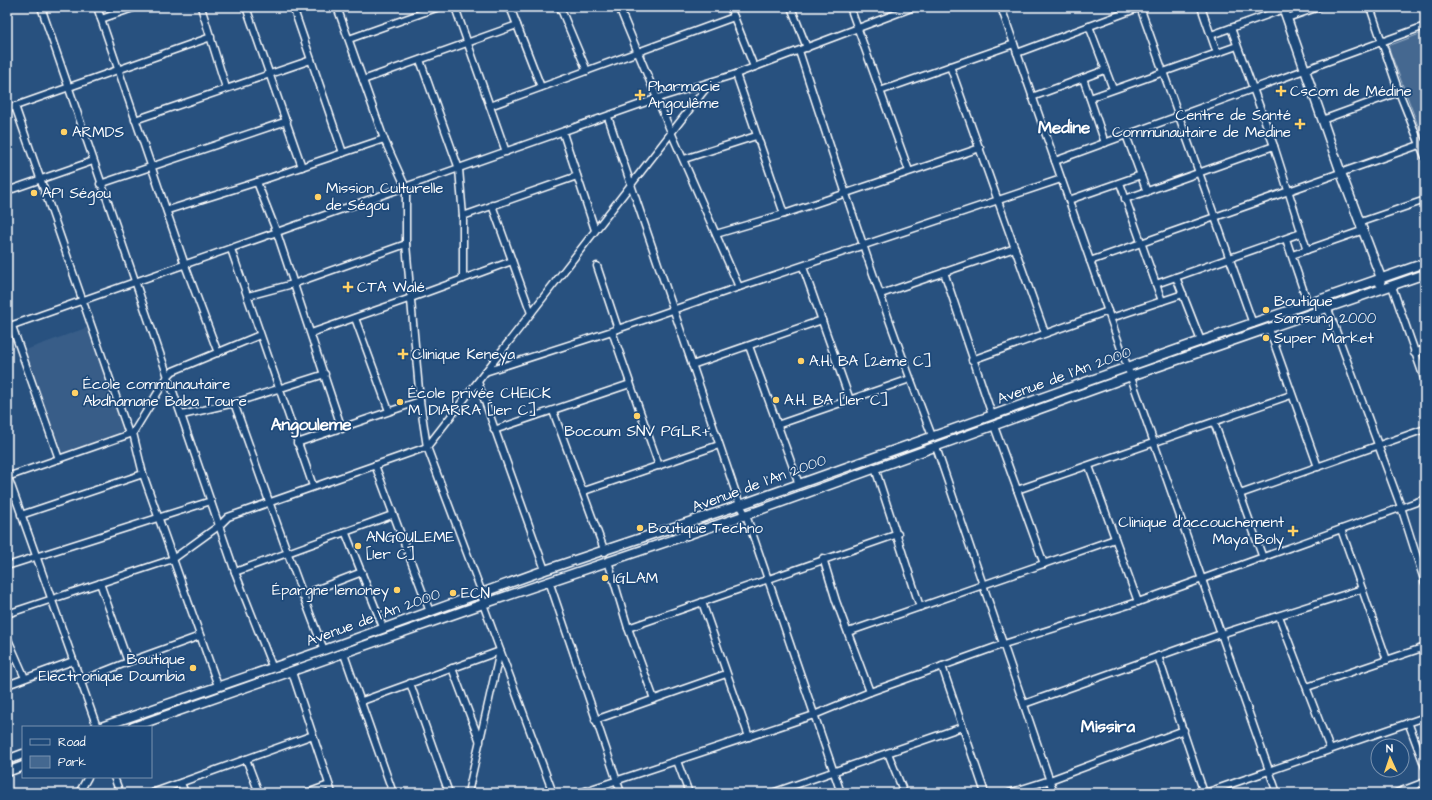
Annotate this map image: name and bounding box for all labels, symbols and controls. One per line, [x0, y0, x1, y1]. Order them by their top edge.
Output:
place label: Pharmacie Angoulême [648, 76, 720, 115]
place label: Cscom de Médine [1290, 81, 1412, 102]
marker: Cscom de Médine [1275, 85, 1287, 97]
marker: Pharmacie Angoulême [635, 90, 645, 100]
place label: Centre de Santé Communautaire de Medine [1112, 105, 1291, 143]
district label: Medine [1038, 116, 1090, 140]
marker: Centre de Santé Communautaire de Medine [1294, 118, 1306, 130]
place label: ARMDS [72, 122, 124, 143]
marker: ARMDS [59, 127, 69, 137]
place label: Mission Culturelle de Ségou [326, 178, 443, 217]
place label: API Ségou [42, 183, 111, 205]
marker: API Ségou [29, 188, 39, 198]
marker: Mission Culturelle de Ségou [313, 192, 323, 202]
place label: CTA Walé [357, 277, 425, 298]
marker: CTA Walé [342, 281, 354, 293]
place label: Boutique Samsung 2000 [1274, 291, 1377, 330]
marker: Boutique Samsung 2000 [1261, 305, 1271, 315]
place label: Super Market [1274, 328, 1374, 349]
marker: Super Market [1261, 333, 1271, 343]
street label: Avenue de l'An 2000 [994, 341, 1135, 410]
place label: Clinique Keneya [412, 344, 516, 366]
marker: Clinique Keneya [397, 348, 409, 360]
place label: A.H. BA [2ème C] [809, 351, 932, 372]
marker: A.H. BA [2ème C] [796, 356, 806, 366]
place label: École communautaire Abdhamane Baba Toure [83, 374, 247, 412]
place label: École privée CHEICK M. DIARRA [1er C] [408, 383, 551, 421]
marker: École communautaire Abdhamane Baba Toure [70, 388, 80, 398]
place label: A.H. BA [1er C] [784, 390, 889, 411]
marker: A.H. BA [1er C] [771, 395, 781, 405]
marker: École privée CHEICK M. DIARRA [1er C] [395, 397, 405, 407]
marker: Bocoum SNV PGLR+ [632, 411, 642, 421]
district label: Angouleme [271, 413, 351, 438]
place label: Bocoum SNV PGLR+ [564, 421, 710, 442]
street label: Avenue de l'An 2000 [689, 449, 830, 518]
place label: Clinique d'accouchement Maya Boly [1118, 512, 1284, 551]
place label: Boutique Techno [648, 518, 763, 539]
marker: Boutique Techno [635, 523, 645, 533]
marker: Clinique d'accouchement Maya Boly [1287, 525, 1299, 537]
place label: ANGOULEME [1er C] [366, 527, 455, 565]
marker: ANGOULEME [1er C] [353, 541, 363, 551]
place label: IGLAM [613, 568, 658, 589]
marker: IGLAM [600, 573, 610, 583]
place label: Épargne lemoney [272, 580, 389, 602]
street label: Avenue de l'An 2000 [303, 583, 444, 652]
place label: ECN [461, 583, 490, 604]
marker: Épargne lemoney [392, 585, 402, 595]
marker: ECN [448, 588, 458, 598]
place label: Boutique Electronique Doumbia [38, 649, 185, 687]
marker: Boutique Electronique Doumbia [188, 663, 198, 673]
district label: Missira [1081, 715, 1135, 739]
legend [22, 726, 152, 778]
text: Road [58, 734, 86, 751]
north arrow [1370, 738, 1410, 778]
text: N [1386, 741, 1393, 756]
text: Park [58, 754, 86, 771]

